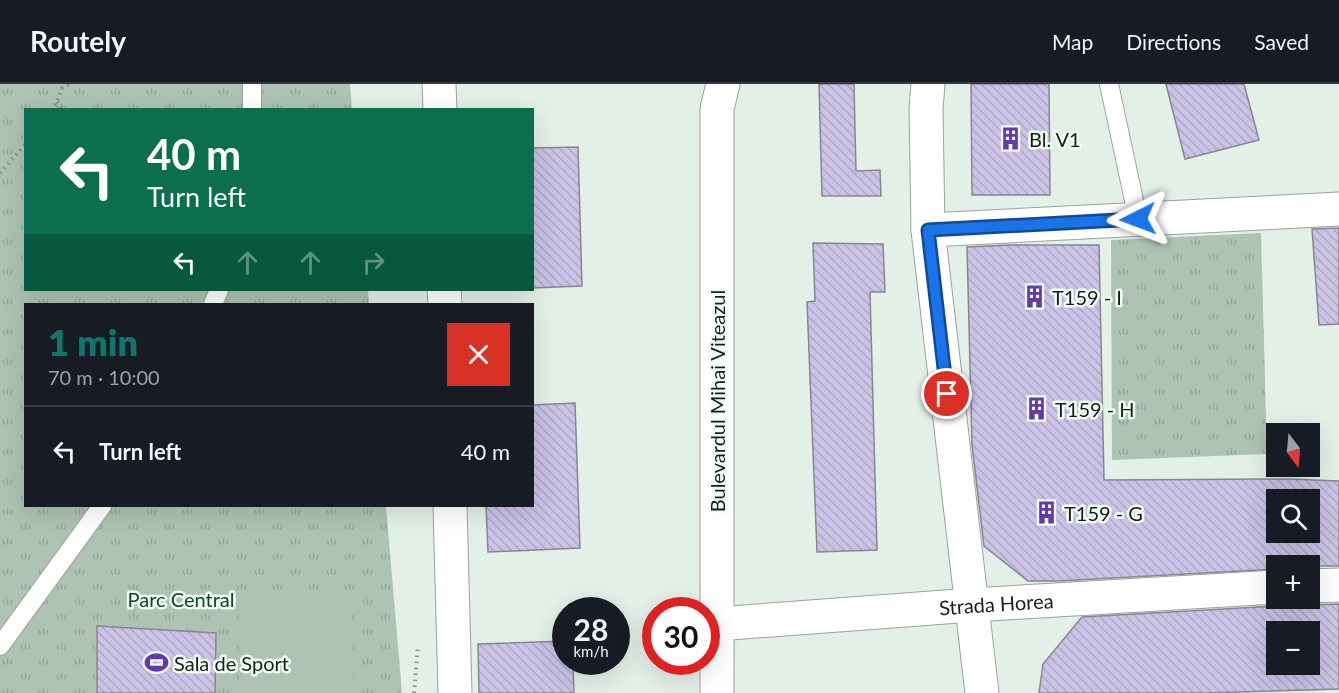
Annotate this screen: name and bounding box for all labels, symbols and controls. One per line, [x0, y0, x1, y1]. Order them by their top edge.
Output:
text: Routely [30, 24, 126, 58]
text: Map [1052, 29, 1093, 54]
text: Directions [1126, 29, 1221, 54]
text: Saved [1254, 29, 1309, 54]
building icon: Bl. V1 [998, 126, 1024, 152]
place label: Bl. V1 [1029, 127, 1081, 151]
text: 40 m [147, 129, 241, 179]
icon: left [48, 132, 126, 210]
text: Turn left [147, 180, 246, 213]
position arrow [1106, 187, 1170, 251]
icon: left [168, 246, 201, 279]
icon: ahead [231, 246, 264, 279]
icon: ahead [294, 246, 327, 279]
icon: right [357, 246, 390, 279]
building icon: T159 - I [1021, 284, 1047, 310]
place label: T159 - I [1052, 285, 1122, 309]
street label: Bulevardul Mihai Viteazul [705, 290, 729, 512]
text: 1 min [48, 320, 138, 364]
button: close [447, 323, 510, 386]
text: 70 m · 10:00 [48, 365, 160, 389]
pin [921, 368, 972, 419]
icon: arrive [930, 377, 963, 410]
building icon: T159 - H [1024, 396, 1050, 422]
place label: T159 - H [1055, 397, 1135, 421]
north arrow [1266, 423, 1320, 477]
map controls [1266, 423, 1320, 675]
icon: left [48, 435, 81, 468]
text: Turn left [99, 438, 181, 465]
text: 40 m [461, 438, 510, 465]
button: search [1266, 489, 1320, 543]
building icon: T159 - G [1033, 500, 1059, 526]
place label: T159 - G [1064, 501, 1143, 525]
button: + [1266, 555, 1320, 609]
park label: Parc Central [128, 587, 234, 611]
street label: Strada Horea [938, 588, 1054, 619]
speed limit sign: 30 [642, 597, 720, 675]
text: 28 [574, 611, 608, 647]
button: − [1266, 621, 1320, 675]
text: km/h [573, 642, 609, 660]
sports icon: Sala de Sport [143, 650, 169, 676]
place label: Sala de Sport [174, 651, 289, 675]

